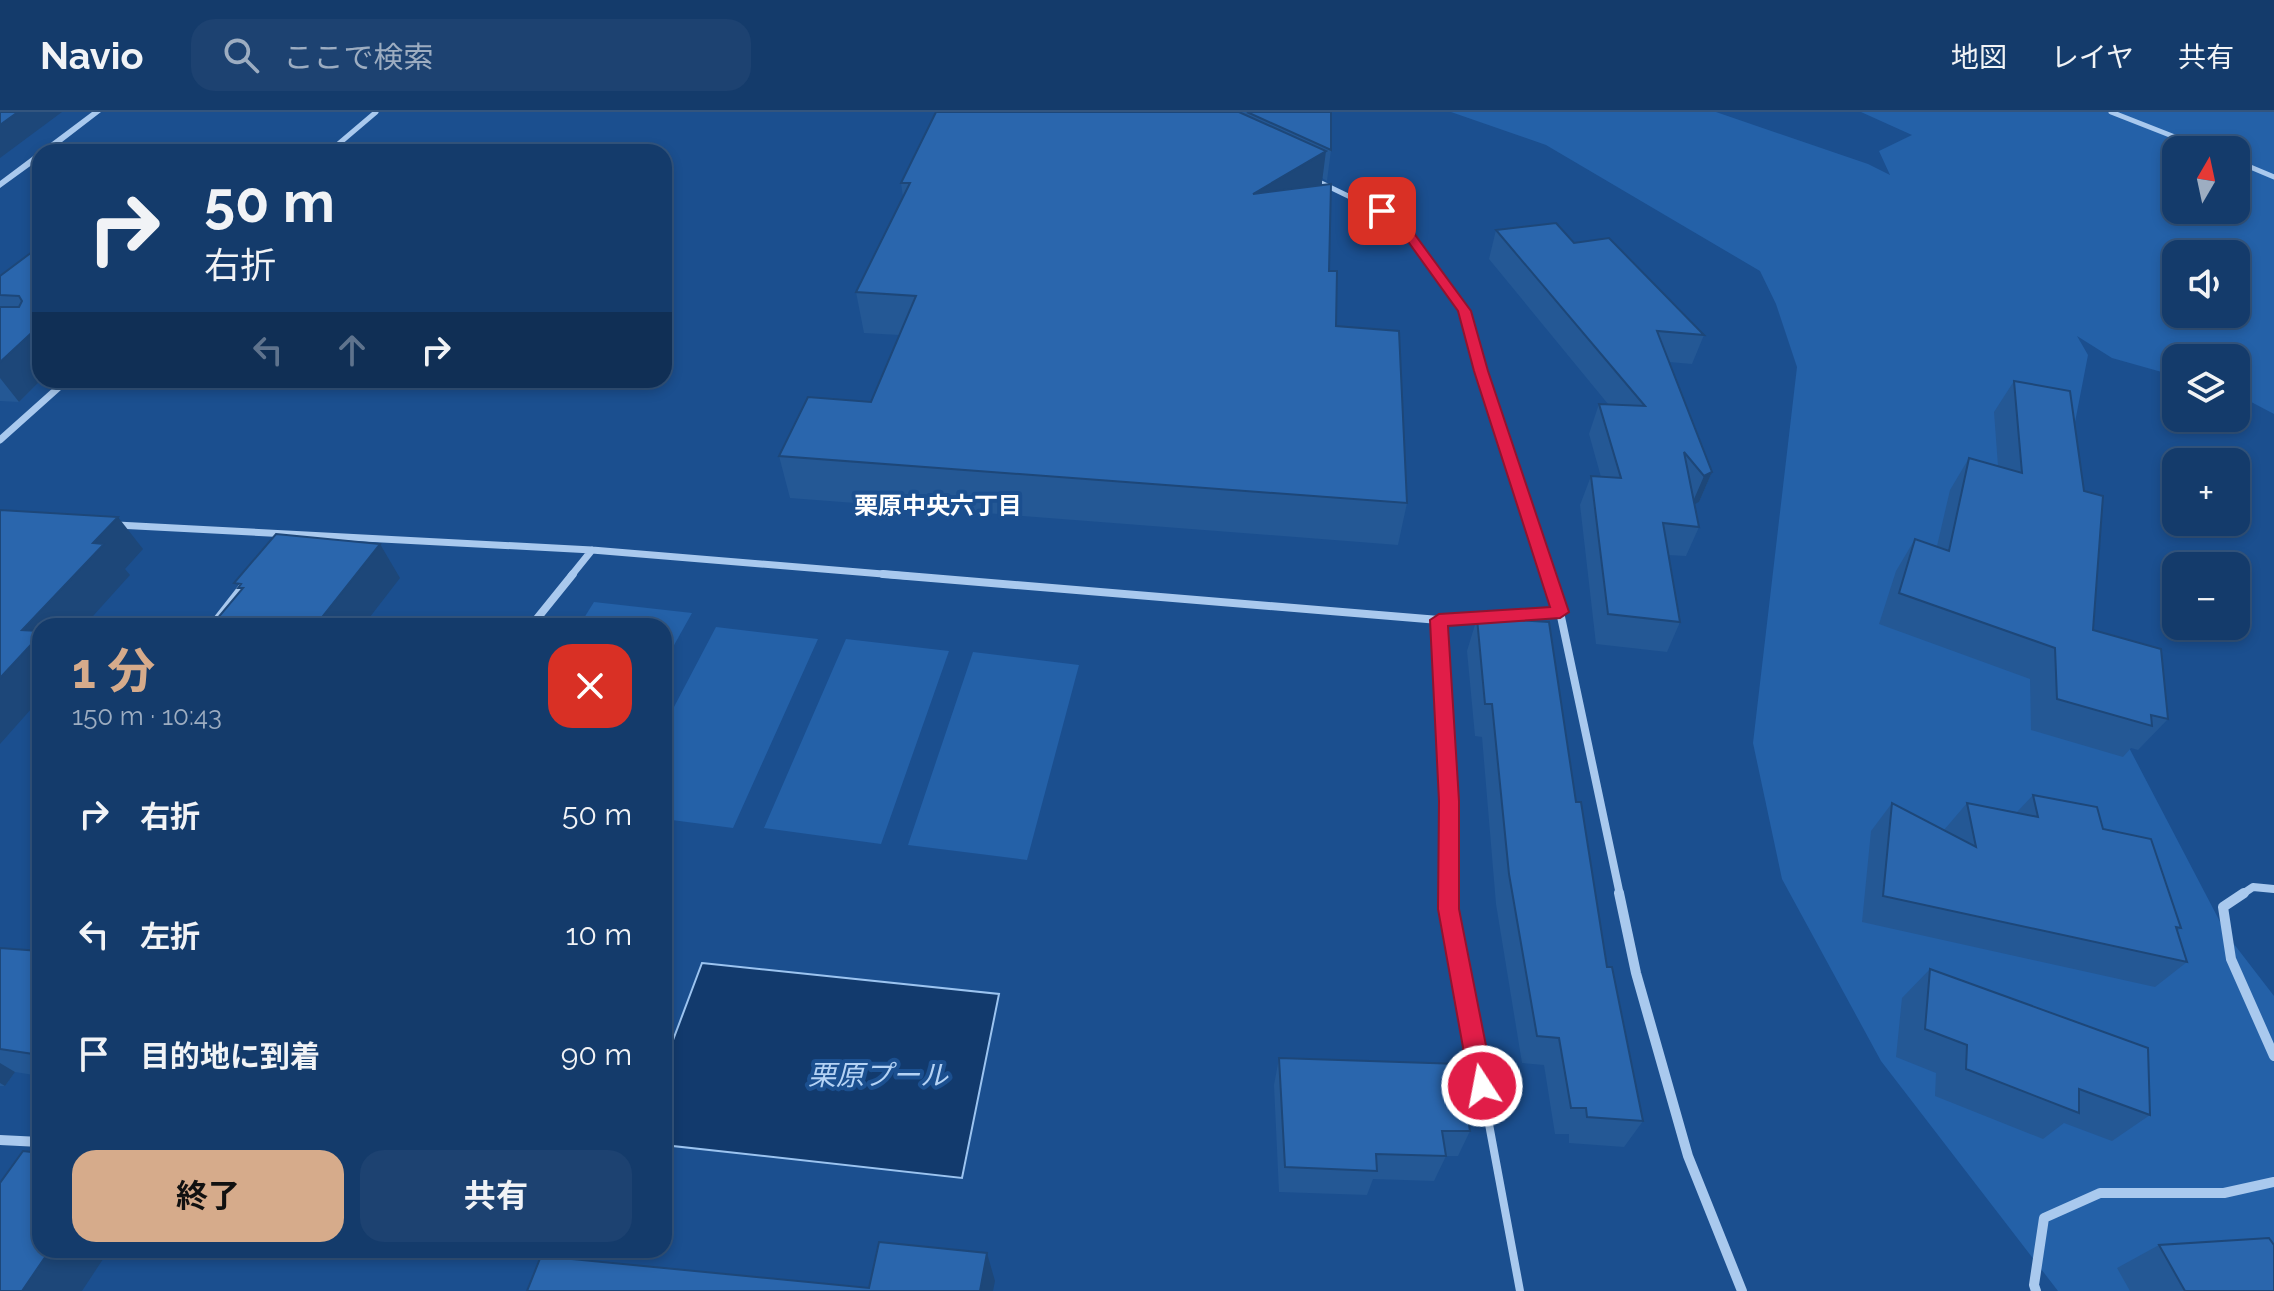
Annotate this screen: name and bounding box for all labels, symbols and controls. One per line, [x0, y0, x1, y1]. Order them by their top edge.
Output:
search box [191, 19, 751, 91]
text: Navio [40, 33, 143, 78]
icon: search [219, 33, 263, 77]
text: ここで検索 [283, 40, 433, 75]
text: 地図 [1951, 41, 2007, 74]
text: レイヤ [2051, 41, 2134, 74]
text: 共有 [2178, 41, 2234, 74]
north arrow [2162, 136, 2250, 224]
map controls [2162, 136, 2250, 640]
text: 50 m [204, 169, 335, 235]
icon: right [72, 176, 176, 280]
pin [1348, 177, 1416, 245]
icon: arrive [1360, 189, 1404, 233]
button: sound [2162, 240, 2250, 328]
text: 右折 [204, 244, 276, 286]
icon: left [246, 328, 290, 372]
icon: ahead [330, 328, 374, 372]
icon: right [414, 328, 458, 372]
button: layers [2162, 344, 2250, 432]
button: + [2162, 448, 2250, 536]
district label: 栗原中央六丁目 [854, 491, 1022, 520]
button: − [2162, 552, 2250, 640]
text: 1 分 [72, 643, 155, 699]
button: close [548, 644, 632, 728]
text: 150 m · 10:43 [72, 701, 222, 731]
icon: right [72, 792, 116, 836]
text: 50 m [562, 797, 632, 832]
text: 右折 [140, 799, 200, 834]
icon: left [72, 912, 116, 956]
text: 10 m [566, 917, 632, 952]
text: 左折 [140, 919, 200, 954]
icon: arrive [72, 1032, 116, 1076]
text: 90 m [561, 1037, 632, 1072]
text: 目的地に到着 [140, 1039, 320, 1074]
position arrow [1440, 1044, 1524, 1128]
water label: 栗原プール [808, 1059, 949, 1092]
button: 終了 [72, 1150, 344, 1242]
button: 共有 [360, 1150, 632, 1242]

